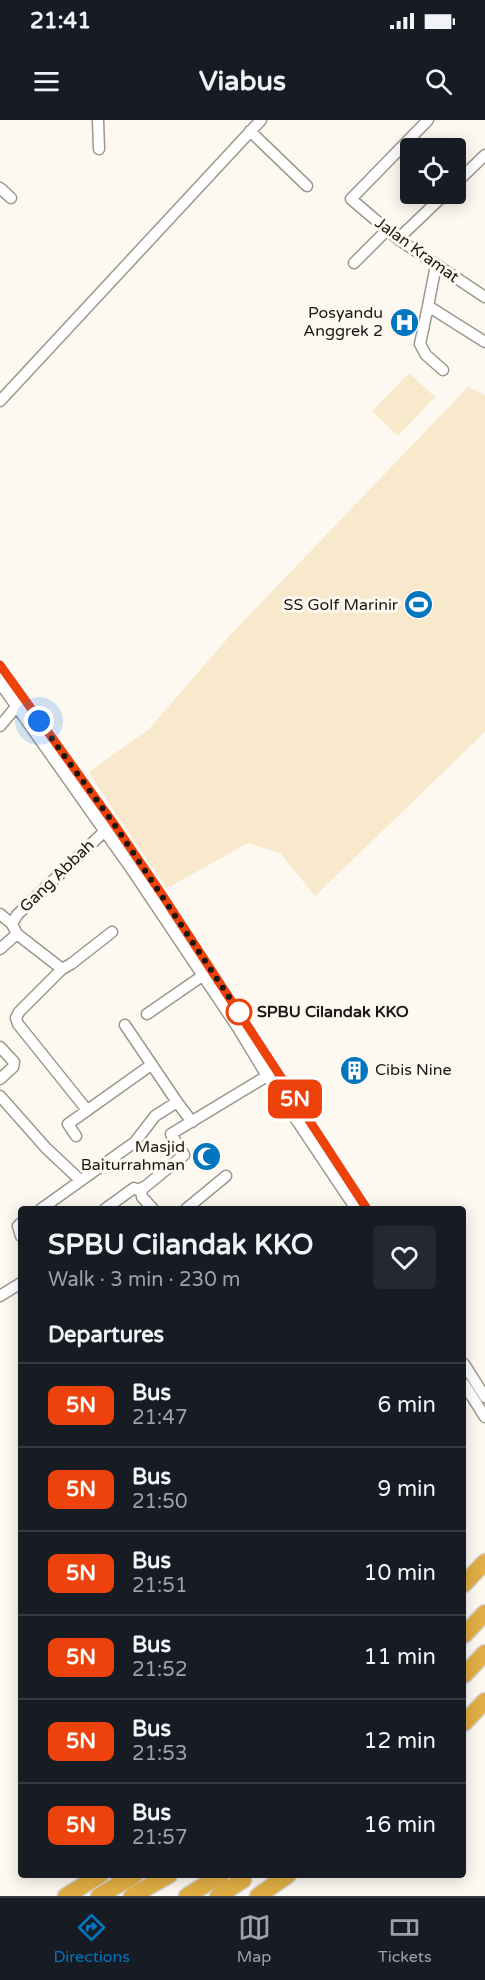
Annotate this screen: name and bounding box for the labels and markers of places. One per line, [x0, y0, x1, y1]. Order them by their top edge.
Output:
place label: Posyandu Anggrek 2 [303, 303, 383, 341]
hospital icon: Posyandu Anggrek 2 [388, 306, 420, 338]
sports icon: SS Golf Marinir [403, 589, 435, 621]
place label: SS Golf Marinir [284, 595, 399, 615]
marker: SPBU Cilandak KKO [226, 999, 252, 1025]
place label: SPBU Cilandak KKO [257, 1002, 409, 1022]
building icon: Cibis Nine [338, 1054, 370, 1086]
place label: Cibis Nine [375, 1060, 452, 1080]
place label: Masjid Baiturrahman [81, 1137, 185, 1175]
mosque icon: Masjid Baiturrahman [190, 1140, 222, 1172]

